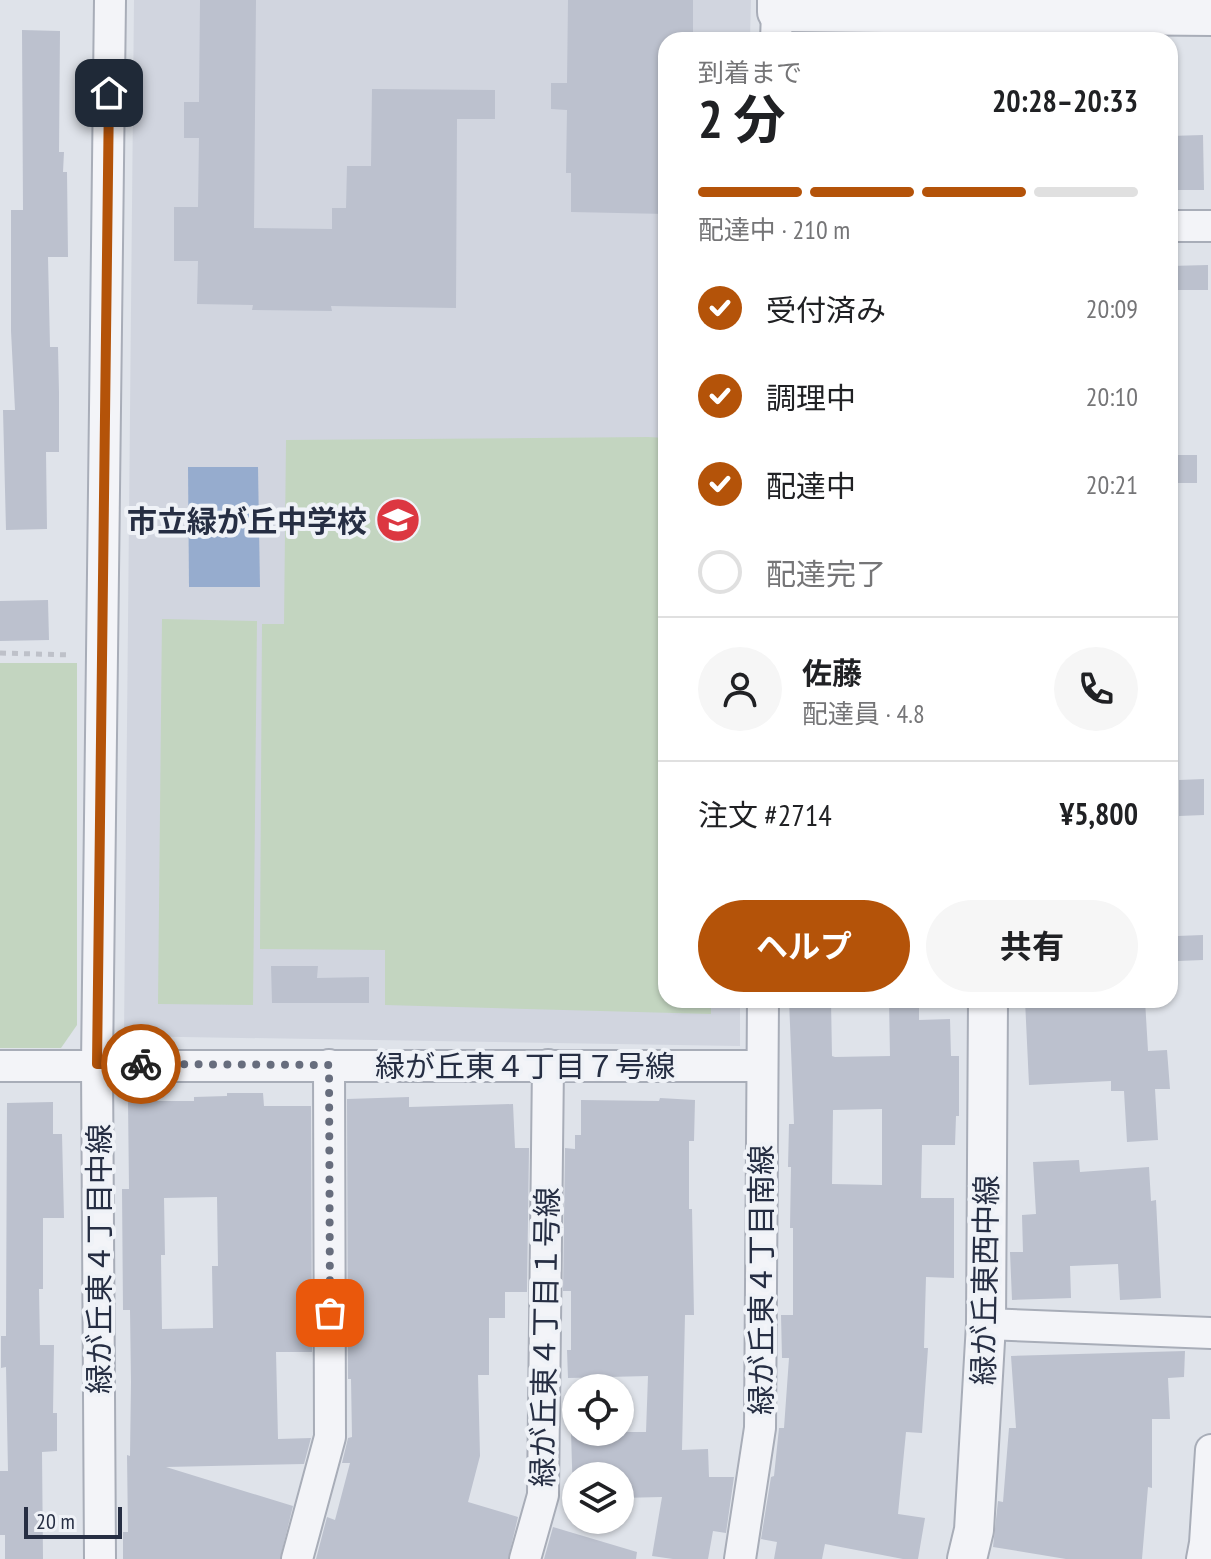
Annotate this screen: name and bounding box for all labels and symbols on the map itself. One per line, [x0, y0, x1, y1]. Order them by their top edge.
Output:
pin [75, 59, 143, 127]
school or university icon: 市立緑が丘中学校 [374, 496, 422, 544]
place label: 市立緑が丘中学校 [127, 501, 367, 540]
courier [101, 1024, 181, 1104]
street label: 緑が丘東４丁目７号線 [375, 1046, 675, 1085]
street label: 緑が丘東４丁目中線 [79, 1124, 118, 1394]
street label: 緑が丘東４丁目南線 [741, 1145, 780, 1415]
street label: 緑が丘東西中線 [963, 1175, 1005, 1385]
street label: 緑が丘東４丁目１号線 [522, 1187, 566, 1487]
pin [296, 1279, 364, 1347]
scale bar [24, 1503, 122, 1539]

